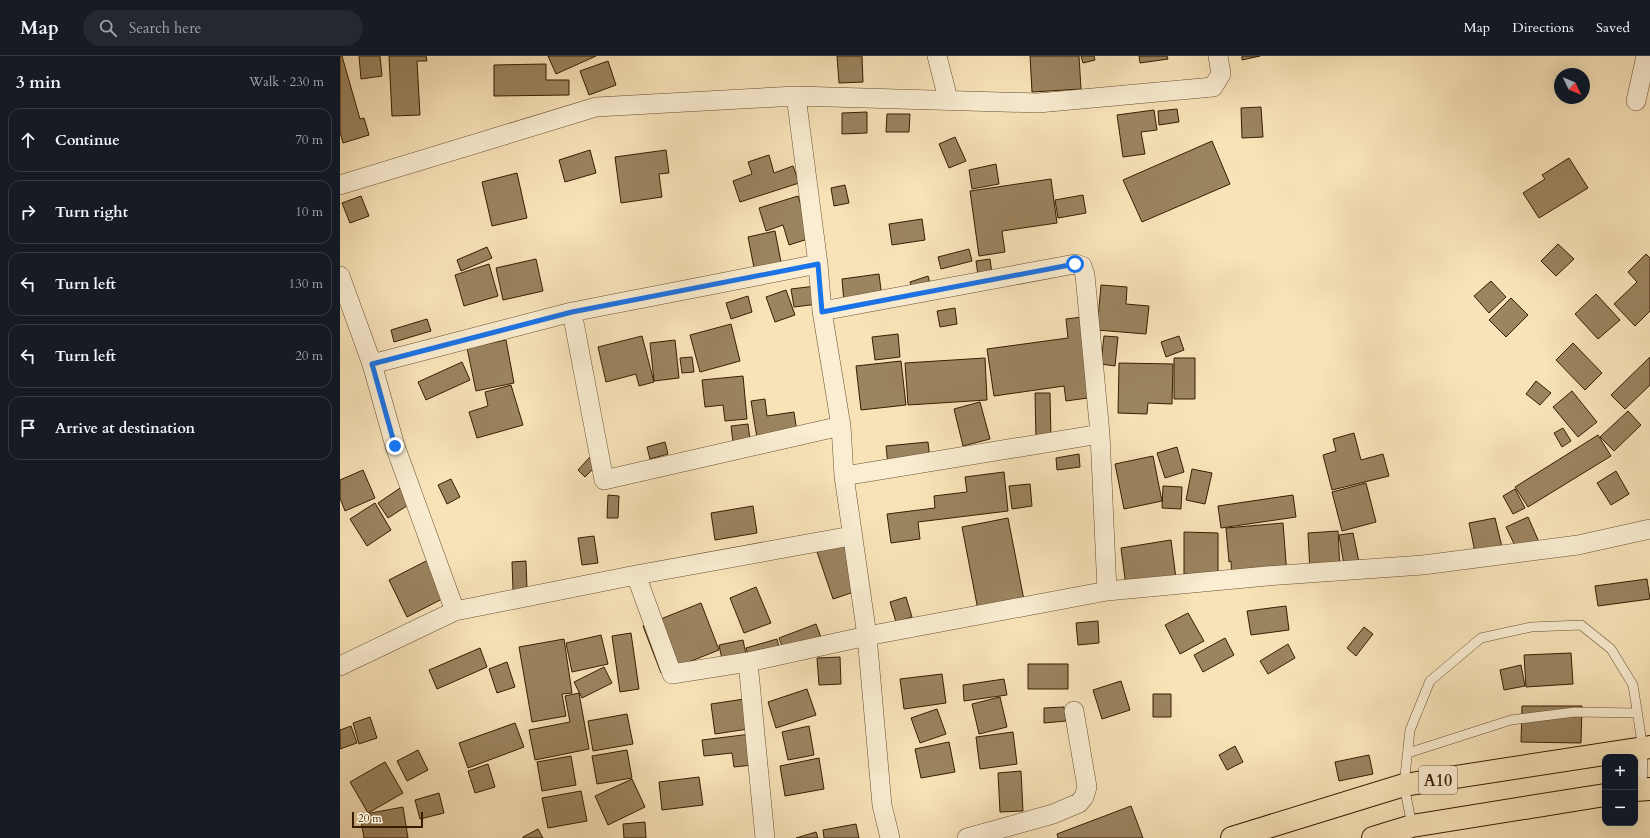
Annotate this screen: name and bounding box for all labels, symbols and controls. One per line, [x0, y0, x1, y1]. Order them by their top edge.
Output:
search box [83, 10, 363, 46]
text: Map [20, 15, 59, 41]
icon: search [97, 17, 119, 39]
text: Search here [129, 18, 201, 38]
text: Map [1464, 18, 1490, 37]
text: Directions [1512, 18, 1574, 37]
text: Saved [1596, 18, 1630, 37]
north arrow [1554, 68, 1590, 104]
text: 3 min [16, 71, 61, 94]
text: Walk · 230 m [249, 73, 324, 91]
icon: ahead [17, 129, 39, 151]
text: Continue [55, 130, 120, 150]
text: 70 m [295, 131, 323, 149]
icon: right [17, 201, 39, 223]
text: Turn right [55, 202, 128, 222]
text: 10 m [295, 203, 323, 221]
route start [1066, 255, 1084, 273]
icon: left [17, 273, 39, 295]
text: Turn left [55, 274, 116, 294]
text: 130 m [289, 275, 323, 293]
icon: left [17, 345, 39, 367]
text: Turn left [55, 346, 116, 366]
text: 20 m [295, 347, 323, 365]
icon: arrive [17, 417, 39, 439]
text: Arrive at destination [55, 418, 195, 438]
route end [386, 437, 404, 455]
map controls [1602, 754, 1638, 826]
button: + [1602, 754, 1638, 790]
road number: A10 [1419, 766, 1457, 794]
button: − [1602, 790, 1638, 826]
scale bar [352, 810, 423, 829]
text: 20 m [358, 811, 382, 826]

